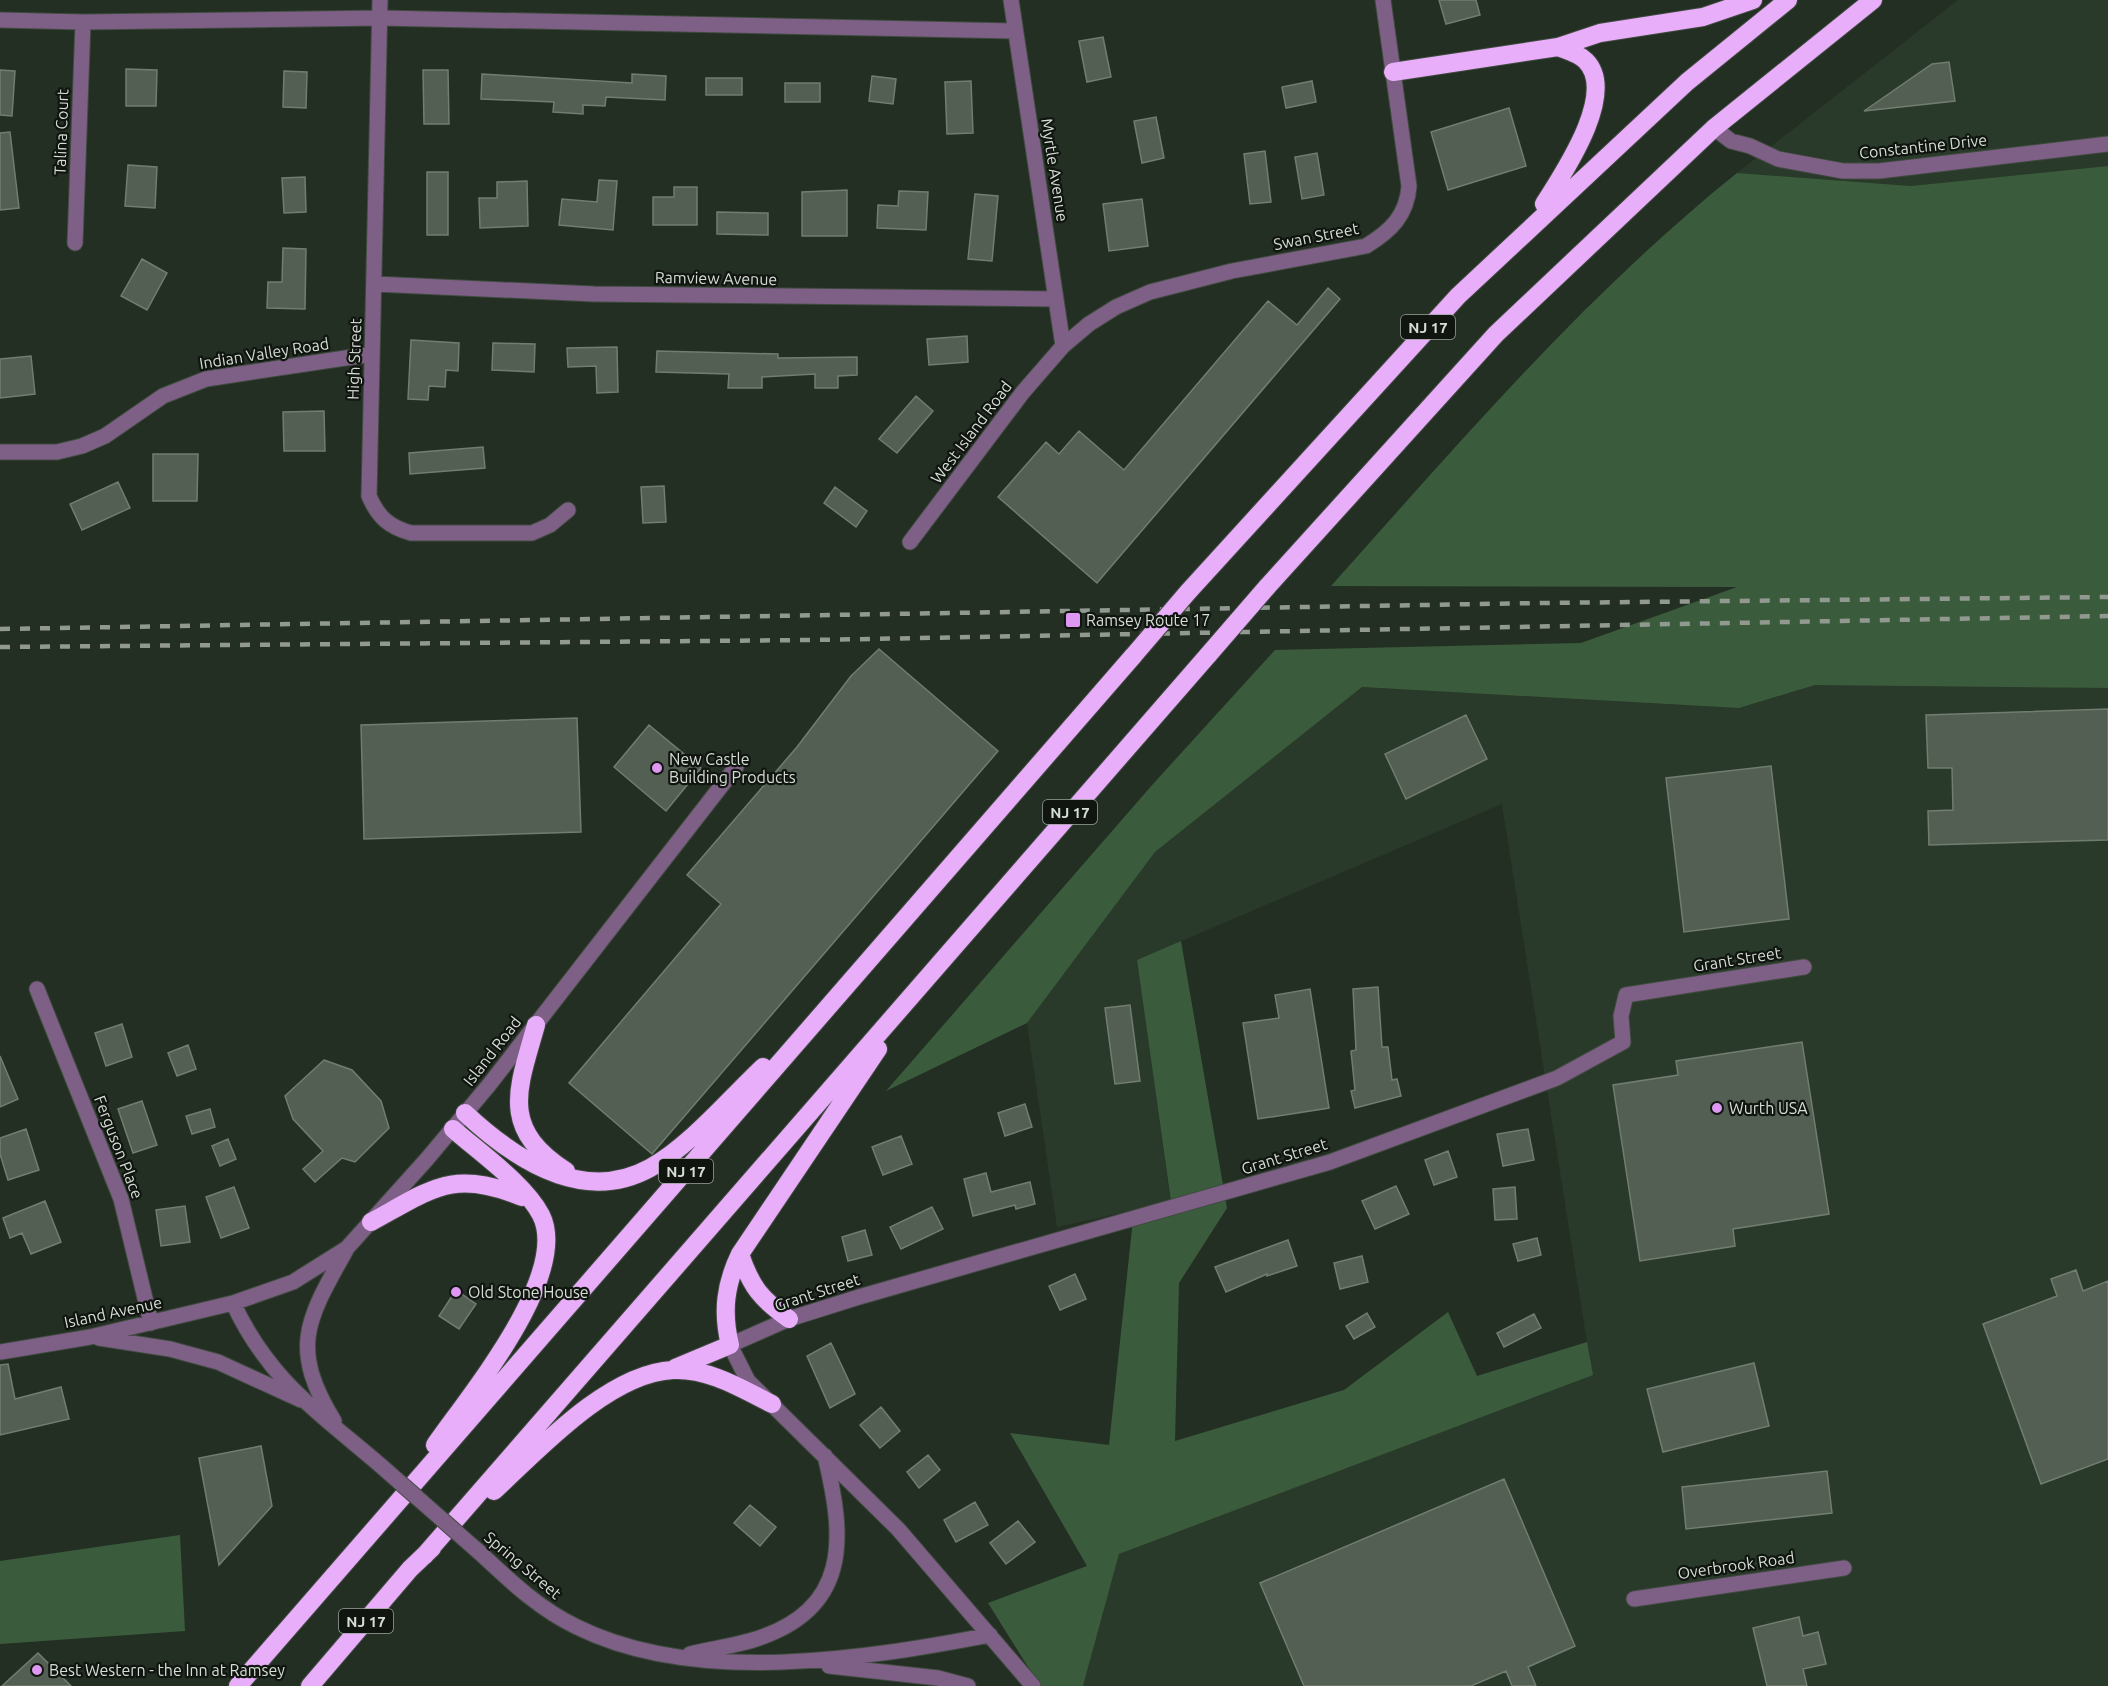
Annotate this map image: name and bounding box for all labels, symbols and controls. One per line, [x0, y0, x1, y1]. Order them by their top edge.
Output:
street label: Talina Court [51, 88, 72, 175]
street label: Myrtle Avenue [1038, 117, 1072, 223]
street label: Constantine Drive [1858, 130, 1988, 162]
street label: Swan Street [1272, 219, 1361, 253]
street label: Ramview Avenue [655, 268, 777, 288]
road number: NJ 17 [1401, 315, 1455, 339]
street label: High Street [344, 317, 364, 400]
street label: Indian Valley Road [198, 334, 330, 372]
street label: West Island Road [927, 378, 1015, 486]
marker: Ramsey Route 17 [1064, 611, 1082, 629]
place label: Ramsey Route 17 [1086, 611, 1210, 629]
place label: New Castle Building Products [669, 750, 796, 786]
marker: New Castle Building Products [650, 761, 664, 775]
road number: NJ 17 [1043, 800, 1097, 824]
street label: Grant Street [1692, 943, 1783, 975]
street label: Island Road [460, 1013, 524, 1089]
street label: Ferguson Place [91, 1093, 147, 1201]
place label: Wurth USA [1729, 1099, 1808, 1117]
marker: Wurth USA [1710, 1101, 1724, 1115]
street label: Grant Street [1239, 1134, 1330, 1178]
road number: NJ 17 [659, 1159, 713, 1183]
street label: Grant Street [772, 1270, 863, 1314]
place label: Old Stone House [468, 1283, 589, 1301]
marker: Old Stone House [449, 1285, 463, 1299]
street label: Island Avenue [62, 1293, 164, 1331]
street label: Spring Street [481, 1528, 565, 1603]
street label: Overbrook Road [1676, 1548, 1796, 1582]
road number: NJ 17 [339, 1609, 393, 1633]
place label: Best Western - the Inn at Ramsey [49, 1661, 285, 1679]
marker: Best Western - the Inn at Ramsey [30, 1663, 44, 1677]

